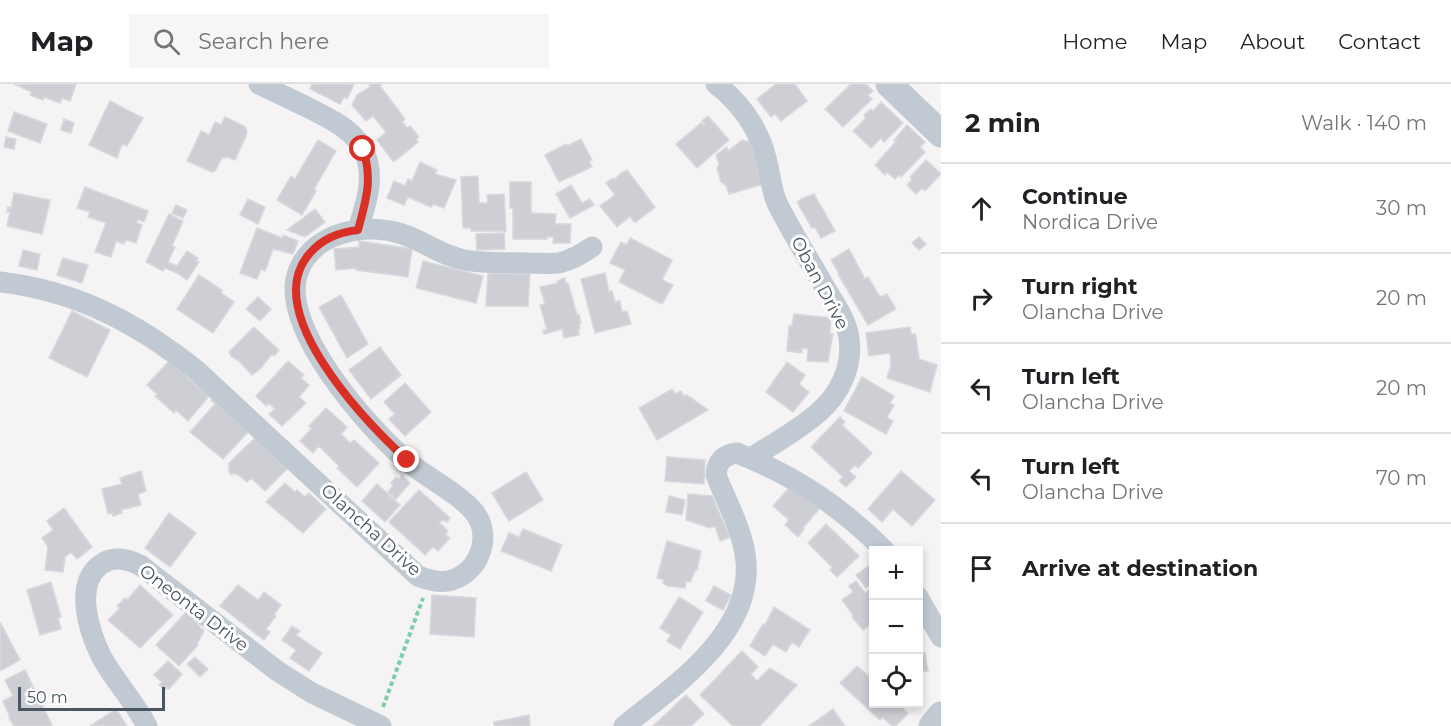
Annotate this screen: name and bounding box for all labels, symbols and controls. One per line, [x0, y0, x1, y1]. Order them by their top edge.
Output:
search box [129, 14, 549, 68]
text: Map [30, 24, 93, 58]
icon: search [150, 25, 183, 58]
text: Search here [198, 28, 329, 55]
text: Home [1062, 29, 1127, 54]
text: Map [1160, 29, 1207, 54]
text: About [1240, 29, 1305, 54]
text: Contact [1338, 29, 1421, 54]
text: 2 min [965, 107, 1041, 139]
text: Walk · 140 m [1301, 111, 1427, 135]
route start [349, 135, 375, 161]
text: Continue [1022, 183, 1128, 210]
icon: ahead [965, 192, 998, 225]
text: 30 m [1376, 196, 1427, 220]
text: Nordica Drive [1022, 210, 1158, 234]
street label: Oban Drive [786, 233, 854, 333]
text: Turn right [1022, 273, 1137, 300]
icon: right [965, 282, 998, 315]
text: 20 m [1376, 286, 1427, 310]
text: Olancha Drive [1022, 300, 1164, 324]
text: Turn left [1022, 363, 1120, 390]
icon: left [965, 372, 998, 405]
text: 20 m [1376, 376, 1427, 400]
text: Olancha Drive [1022, 390, 1164, 414]
route end [393, 446, 419, 472]
text: Turn left [1022, 453, 1120, 480]
icon: left [965, 462, 998, 495]
text: 70 m [1376, 466, 1427, 490]
street label: Olancha Drive [316, 479, 426, 581]
text: Olancha Drive [1022, 480, 1164, 504]
map controls [869, 546, 923, 708]
button: + [869, 546, 923, 600]
icon: arrive [965, 552, 998, 585]
text: Arrive at destination [1022, 555, 1258, 582]
street label: Oneonta Drive [135, 560, 253, 656]
button: − [869, 600, 923, 654]
button: locate [869, 654, 923, 708]
scale bar [18, 684, 165, 712]
text: 50 m [27, 688, 68, 707]

